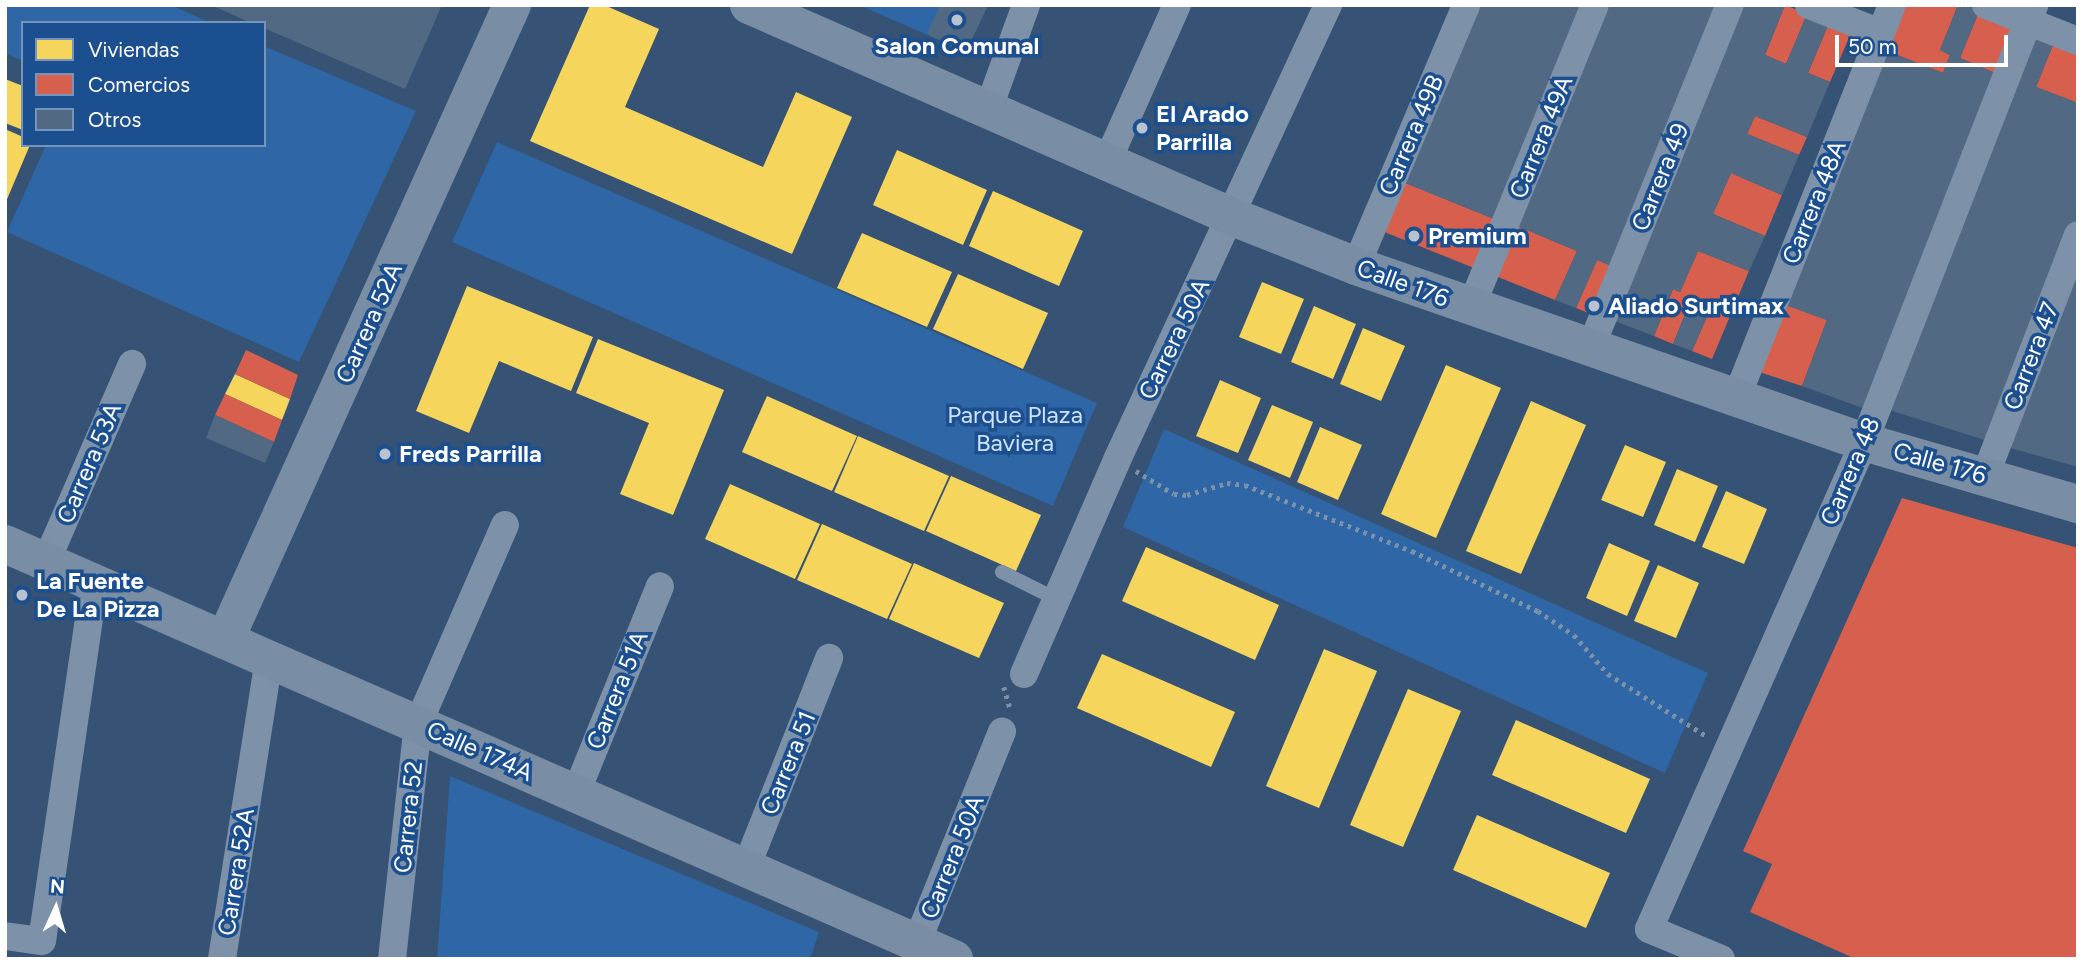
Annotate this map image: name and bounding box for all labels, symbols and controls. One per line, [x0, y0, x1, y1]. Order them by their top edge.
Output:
marker: Salon Comunal [949, 12, 965, 28]
legend [21, 21, 266, 147]
scale bar [1838, 21, 2011, 65]
place label: Salon Comunal [875, 32, 1039, 60]
text: 50 m [1848, 34, 1897, 59]
text: Viviendas [88, 37, 179, 62]
street label: Carrera 49B [1373, 70, 1449, 200]
street label: Carrera 49A [1503, 71, 1579, 203]
text: Comercios [88, 72, 190, 97]
place label: El Arado Parrilla [1156, 100, 1249, 156]
text: Otros [88, 107, 141, 132]
street label: Carrera 49 [1625, 119, 1695, 235]
marker: El Arado Parrilla [1134, 120, 1150, 136]
street label: Carrera 48A [1776, 136, 1852, 268]
place label: Premium [1428, 222, 1527, 250]
marker: Premium [1406, 228, 1422, 244]
street label: Calle 176 [1353, 253, 1453, 313]
street label: Carrera 52A [330, 258, 408, 388]
street label: Carrera 50A [1132, 274, 1216, 404]
place label: Aliado Surtimax [1608, 292, 1784, 320]
marker: Aliado Surtimax [1586, 298, 1602, 314]
street label: Carrera 47 [1997, 298, 2065, 414]
street label: Carrera 53A [51, 398, 127, 528]
park label: Parque Plaza Baviera [947, 401, 1083, 457]
street label: Carrera 48 [1814, 413, 1886, 529]
street label: Calle 176 [1890, 436, 1990, 490]
place label: Freds Parrilla [399, 440, 542, 468]
marker: Freds Parrilla [377, 446, 393, 462]
place label: La Fuente De La Pizza [36, 567, 160, 623]
marker: La Fuente De La Pizza [14, 587, 30, 603]
street label: Carrera 51A [580, 627, 654, 753]
street label: Carrera 51 [754, 707, 822, 819]
street label: Calle 174A [422, 715, 538, 787]
street label: Carrera 52 [388, 760, 428, 874]
street label: Carrera 50A [914, 791, 990, 923]
street label: Carrera 52A [212, 806, 260, 938]
north arrow [21, 873, 91, 943]
text: N [49, 875, 66, 899]

